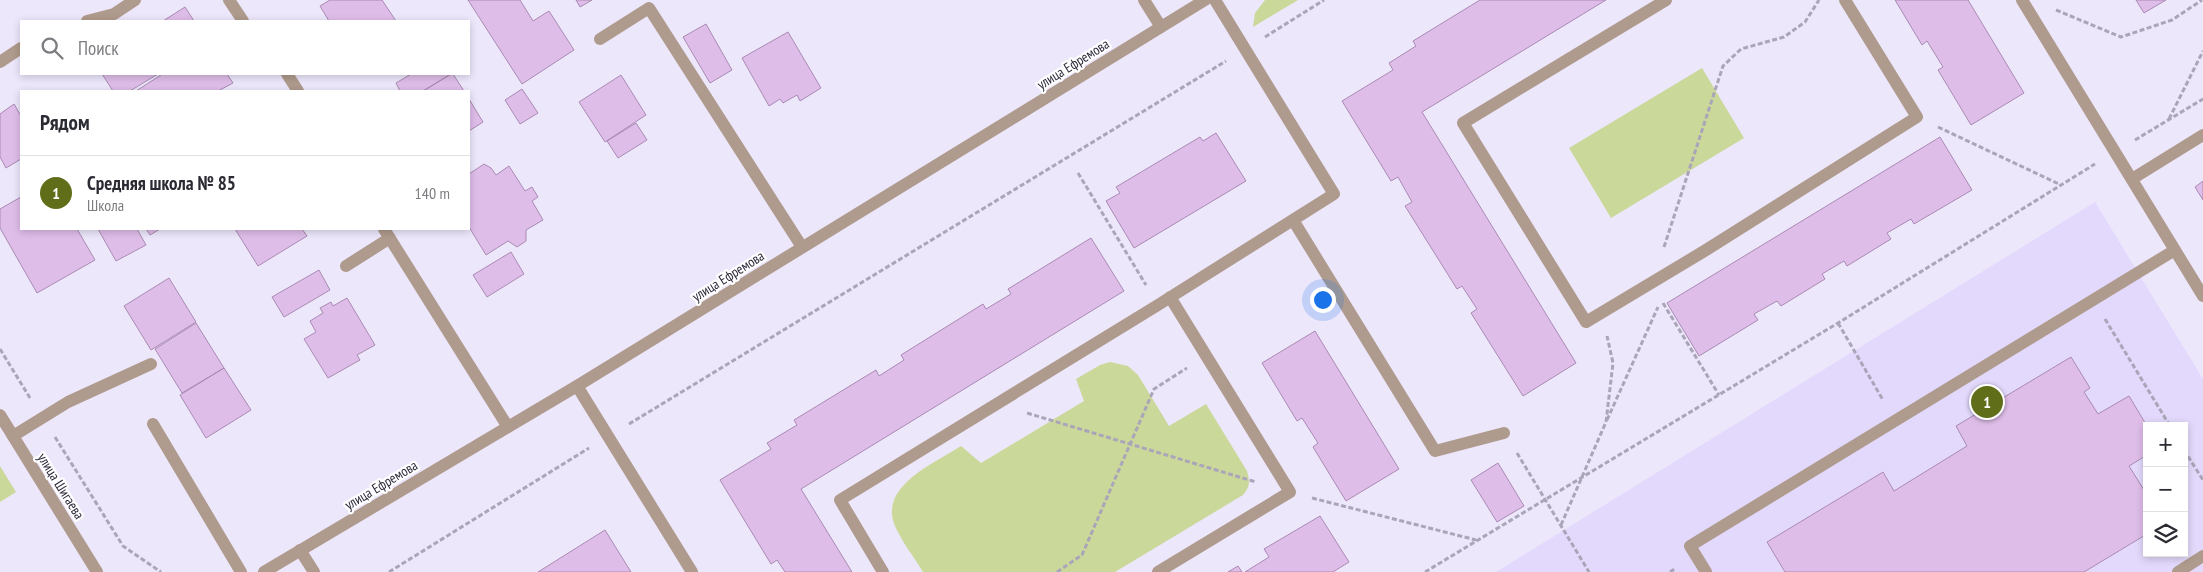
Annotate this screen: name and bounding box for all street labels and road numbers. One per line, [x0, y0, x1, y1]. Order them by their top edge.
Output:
street label: улица Ефремова [1034, 35, 1112, 93]
street label: улица Ефремова [689, 247, 767, 305]
street label: улица Шигаева [34, 450, 88, 522]
street label: улица Ефремова [341, 456, 421, 514]

